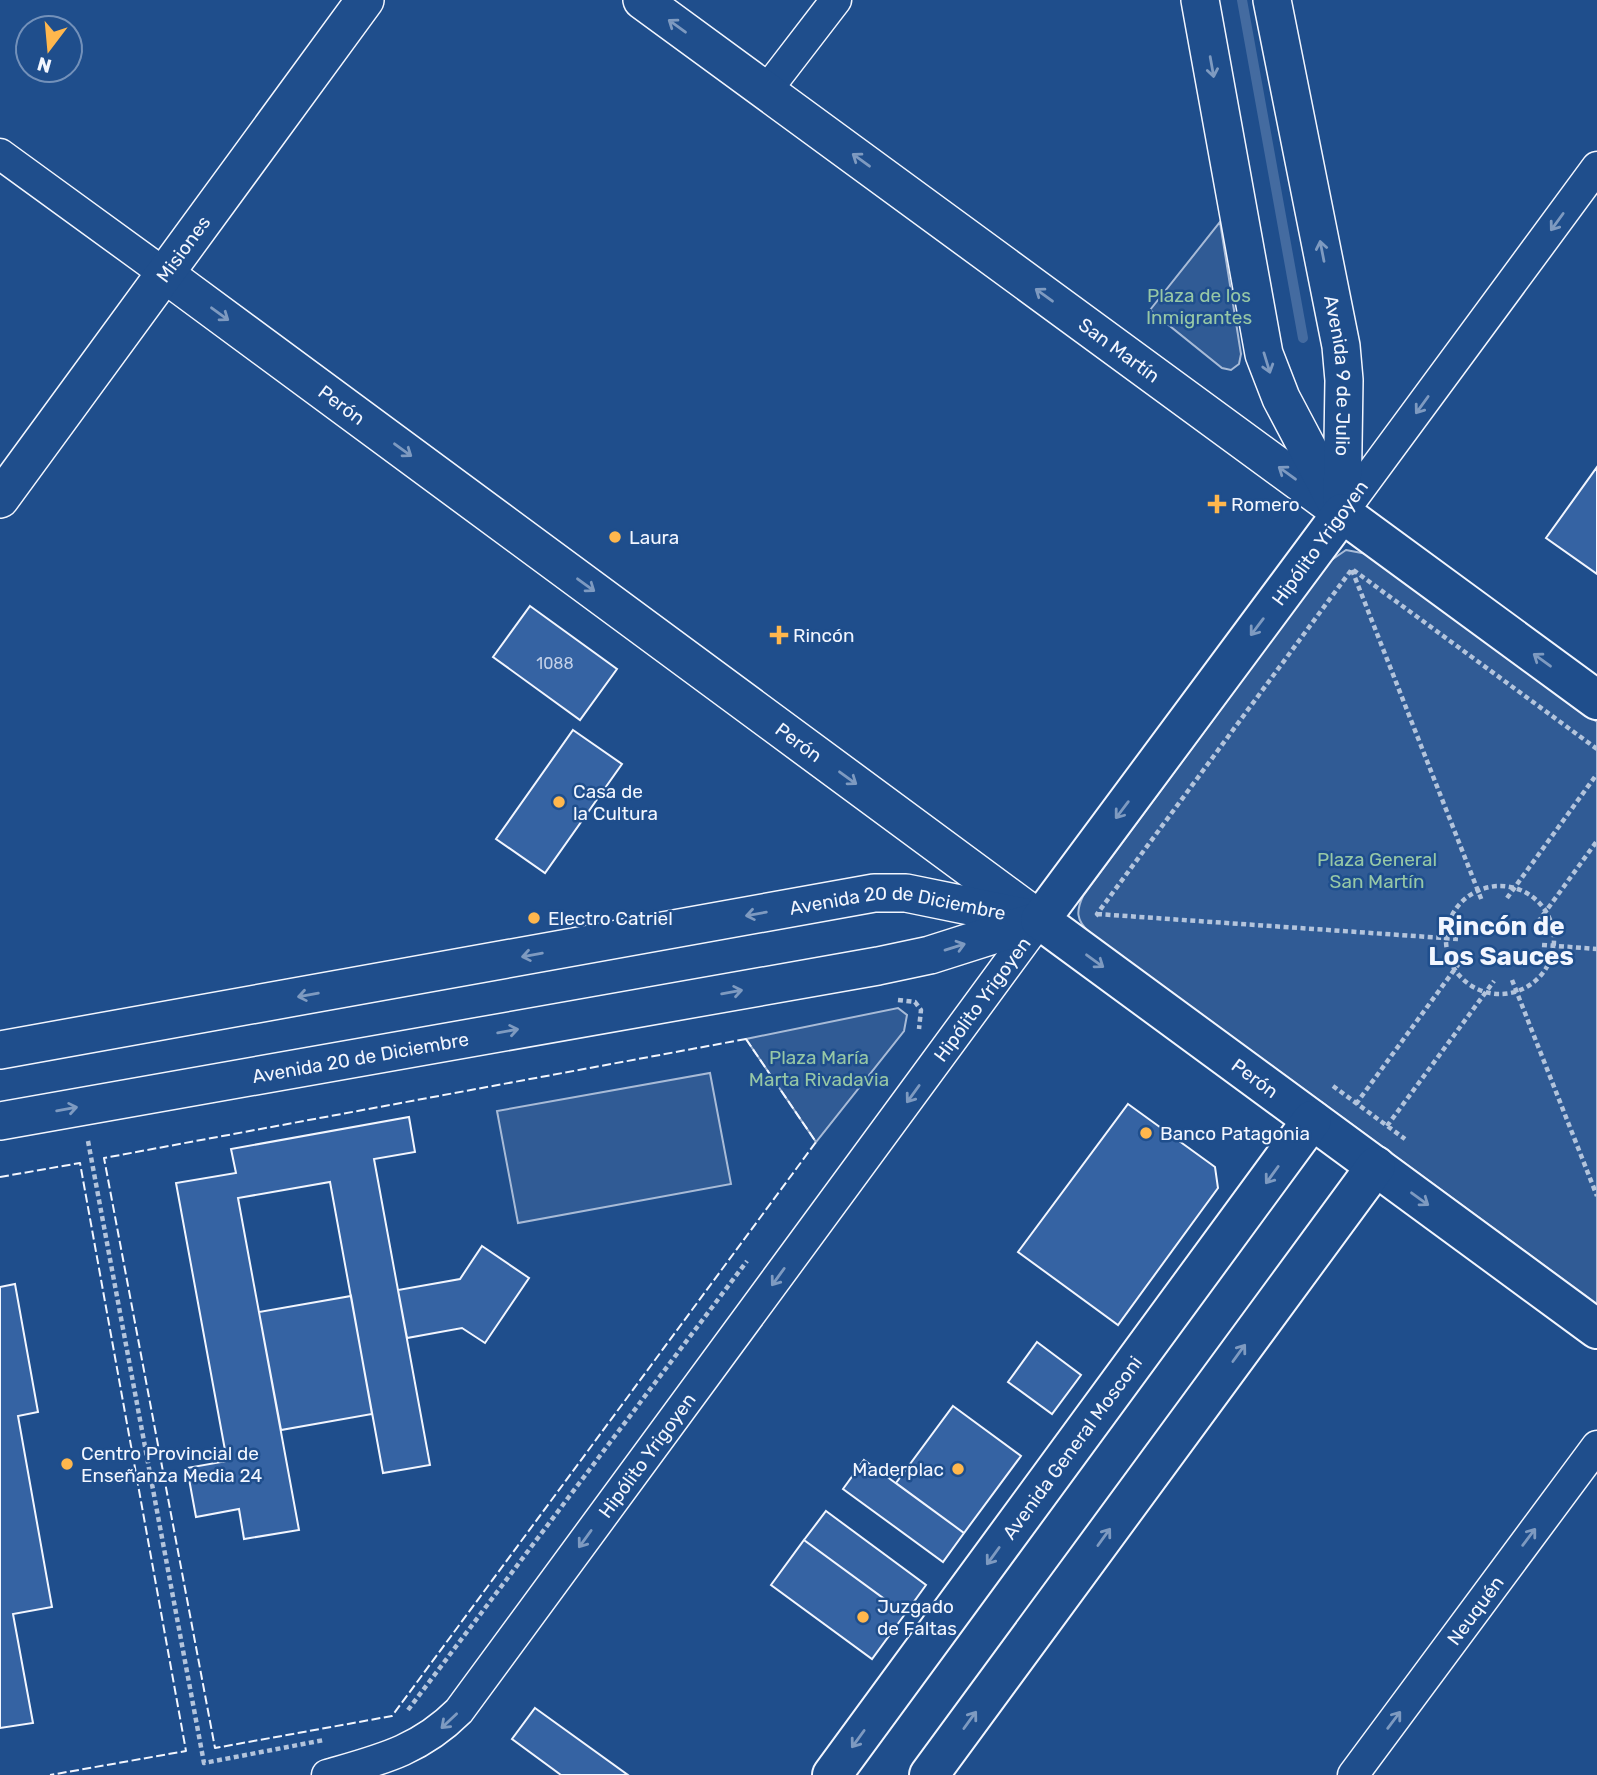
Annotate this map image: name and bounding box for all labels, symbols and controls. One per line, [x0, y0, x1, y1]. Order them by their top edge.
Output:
north arrow [14, 14, 84, 84]
one-way arrow [668, 18, 687, 33]
text: N [35, 52, 54, 78]
one-way arrow [1206, 55, 1219, 78]
one-way arrow [852, 153, 871, 168]
street label: Misiones [151, 211, 215, 287]
one-way arrow [1549, 212, 1564, 231]
one-way arrow [1315, 240, 1328, 263]
park label: Plaza de los Inmigrantes [1146, 284, 1252, 329]
one-way arrow [1035, 288, 1054, 302]
street label: Avenida 9 de Julio [1320, 293, 1356, 456]
one-way arrow [210, 307, 229, 322]
street label: San Martín [1074, 313, 1165, 387]
one-way arrow [1261, 352, 1274, 374]
street label: Perón [314, 380, 370, 429]
one-way arrow [1414, 395, 1429, 414]
one-way arrow [393, 442, 412, 457]
one-way arrow [1278, 466, 1297, 480]
street label: Hipólito Yrigoyen [1267, 476, 1373, 610]
place label: Romero [1231, 493, 1300, 516]
marker: Romero [1209, 496, 1225, 512]
place label: Laura [629, 526, 679, 549]
marker: Laura [607, 529, 623, 545]
one-way arrow [576, 577, 595, 592]
one-way arrow [1250, 617, 1265, 636]
place label: Rincón [793, 624, 854, 647]
marker: Rincón [771, 627, 787, 643]
one-way arrow [1533, 653, 1552, 667]
house number: 1088 [536, 654, 574, 673]
street label: Perón [771, 717, 827, 767]
one-way arrow [838, 770, 857, 785]
place label: Casa de la Cultura [573, 780, 658, 825]
marker: Casa de la Cultura [551, 794, 567, 810]
one-way arrow [1115, 800, 1129, 819]
park label: Plaza General San Martín [1317, 848, 1437, 893]
street label: Avenida 20 de Diciembre [788, 881, 1008, 925]
place label: Electro Catriel [548, 907, 673, 930]
one-way arrow [745, 908, 768, 921]
marker: Electro Catriel [526, 910, 542, 926]
district label: Rincón de Los Sauces [1428, 911, 1574, 972]
street label: Hipólito Yrigoyen [929, 932, 1035, 1066]
one-way arrow [944, 939, 966, 952]
one-way arrow [521, 948, 544, 962]
one-way arrow [1086, 953, 1104, 968]
one-way arrow [720, 985, 743, 998]
one-way arrow [297, 989, 320, 1002]
one-way arrow [496, 1024, 519, 1037]
street label: Avenida 20 de Diciembre [250, 1027, 470, 1088]
park label: Plaza María Marta Rivadavia [749, 1046, 889, 1091]
street label: Perón [1227, 1053, 1283, 1103]
one-way arrow [906, 1084, 920, 1103]
one-way arrow [55, 1102, 78, 1115]
place label: Banco Patagonia [1160, 1122, 1310, 1145]
marker: Banco Patagonia [1138, 1125, 1154, 1141]
one-way arrow [1265, 1165, 1279, 1184]
one-way arrow [1411, 1192, 1429, 1207]
one-way arrow [771, 1267, 785, 1286]
one-way arrow [1232, 1344, 1246, 1363]
street label: Avenida General Mosconi [997, 1351, 1147, 1544]
street label: Hipólito Yrigoyen [593, 1388, 700, 1522]
place label: Centro Provincial de Enseñanza Media 24 [81, 1442, 262, 1487]
marker: Centro Provincial de Enseñanza Media 24 [59, 1456, 75, 1472]
place label: Maderplac [852, 1458, 944, 1481]
marker: Maderplac [950, 1461, 966, 1477]
one-way arrow [1097, 1528, 1112, 1546]
one-way arrow [1522, 1528, 1536, 1547]
one-way arrow [578, 1529, 593, 1548]
one-way arrow [985, 1546, 1000, 1565]
street label: Neuquén [1442, 1571, 1508, 1649]
place label: Juzgado de Faltas [877, 1595, 957, 1640]
marker: Juzgado de Faltas [855, 1609, 871, 1625]
one-way arrow [962, 1711, 977, 1730]
one-way arrow [1386, 1711, 1401, 1730]
one-way arrow [440, 1713, 458, 1729]
one-way arrow [851, 1730, 866, 1749]

